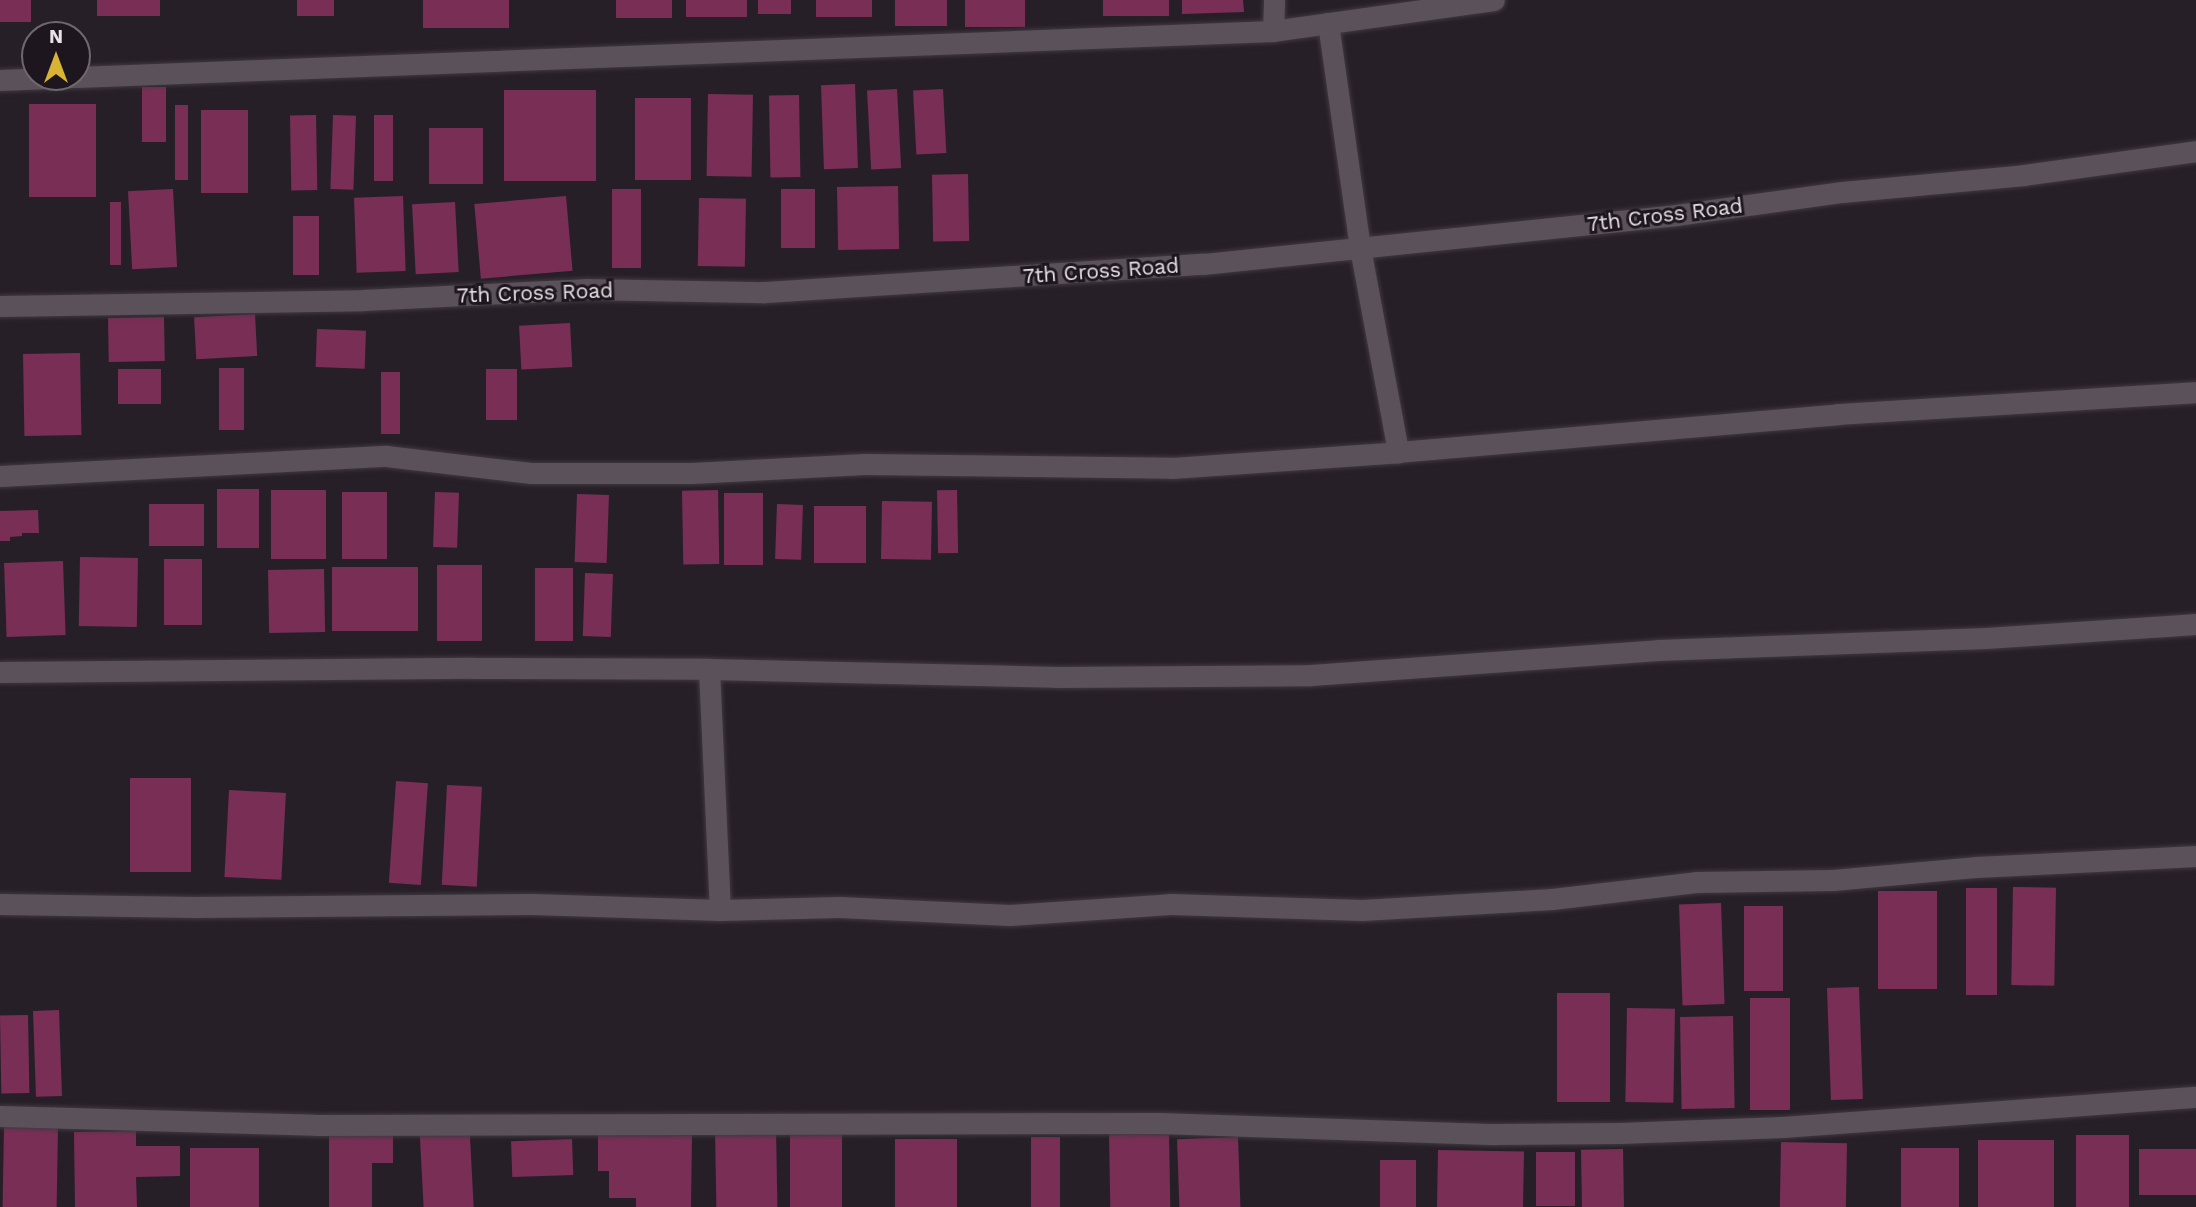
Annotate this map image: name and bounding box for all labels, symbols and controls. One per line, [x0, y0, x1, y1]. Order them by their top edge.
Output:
north arrow [21, 21, 91, 91]
text: N [49, 25, 63, 48]
street label: 7th Cross Road [1586, 193, 1744, 237]
street label: 7th Cross Road [1022, 253, 1180, 289]
street label: 7th Cross Road [456, 278, 614, 308]

